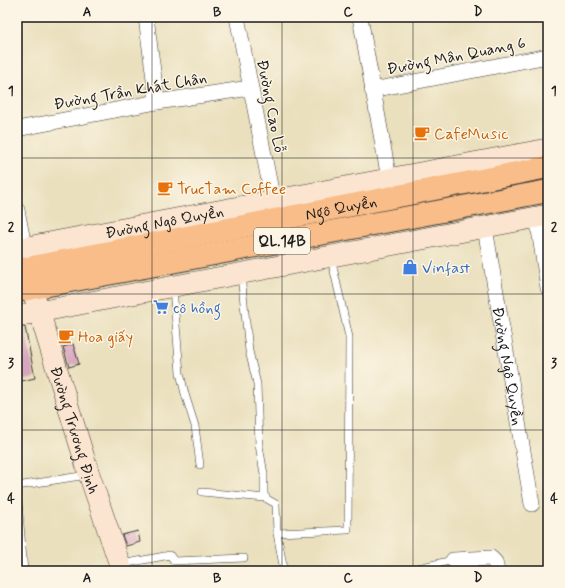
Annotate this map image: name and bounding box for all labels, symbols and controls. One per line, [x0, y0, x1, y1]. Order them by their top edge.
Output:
text: A [83, 4, 91, 21]
text: B [213, 4, 222, 21]
text: C [343, 4, 353, 21]
text: D [474, 4, 483, 21]
street label: Đường Mân Quang 6 [385, 33, 528, 81]
street label: Đường Cao Lỗ [250, 58, 290, 155]
street label: Đường Trần Khát Chân [52, 68, 209, 116]
text: 1 [8, 83, 14, 100]
text: 1 [551, 83, 557, 100]
cafe icon: CafeMusic [413, 124, 431, 142]
place label: CafeMusic [434, 124, 509, 145]
cafe icon: TrucTam Coffee [156, 179, 174, 197]
place label: TrucTam Coffee [177, 179, 286, 200]
street label: Ngô Quyền [304, 191, 379, 226]
street label: Đường Ngô Quyền [104, 201, 226, 244]
text: 2 [8, 219, 15, 236]
text: 2 [551, 219, 558, 236]
road number: QL.14B [254, 228, 310, 254]
shop icon: Vinfast [401, 258, 419, 276]
place label: Vinfast [422, 258, 470, 279]
supermarket icon: cô hồng [152, 298, 170, 316]
place label: cô hồng [173, 298, 221, 320]
street label: Đường Ngô Quyền [487, 305, 527, 427]
cafe icon: Hoa giấy [57, 327, 75, 345]
place label: Hoa giấy [78, 327, 133, 348]
text: 3 [8, 355, 14, 372]
text: 3 [551, 355, 557, 372]
street label: Đường Trương Định [45, 364, 104, 497]
text: 4 [7, 491, 15, 508]
text: 4 [550, 491, 558, 508]
text: A [83, 570, 91, 587]
text: B [213, 570, 222, 587]
text: C [343, 570, 353, 587]
text: D [474, 570, 483, 587]

